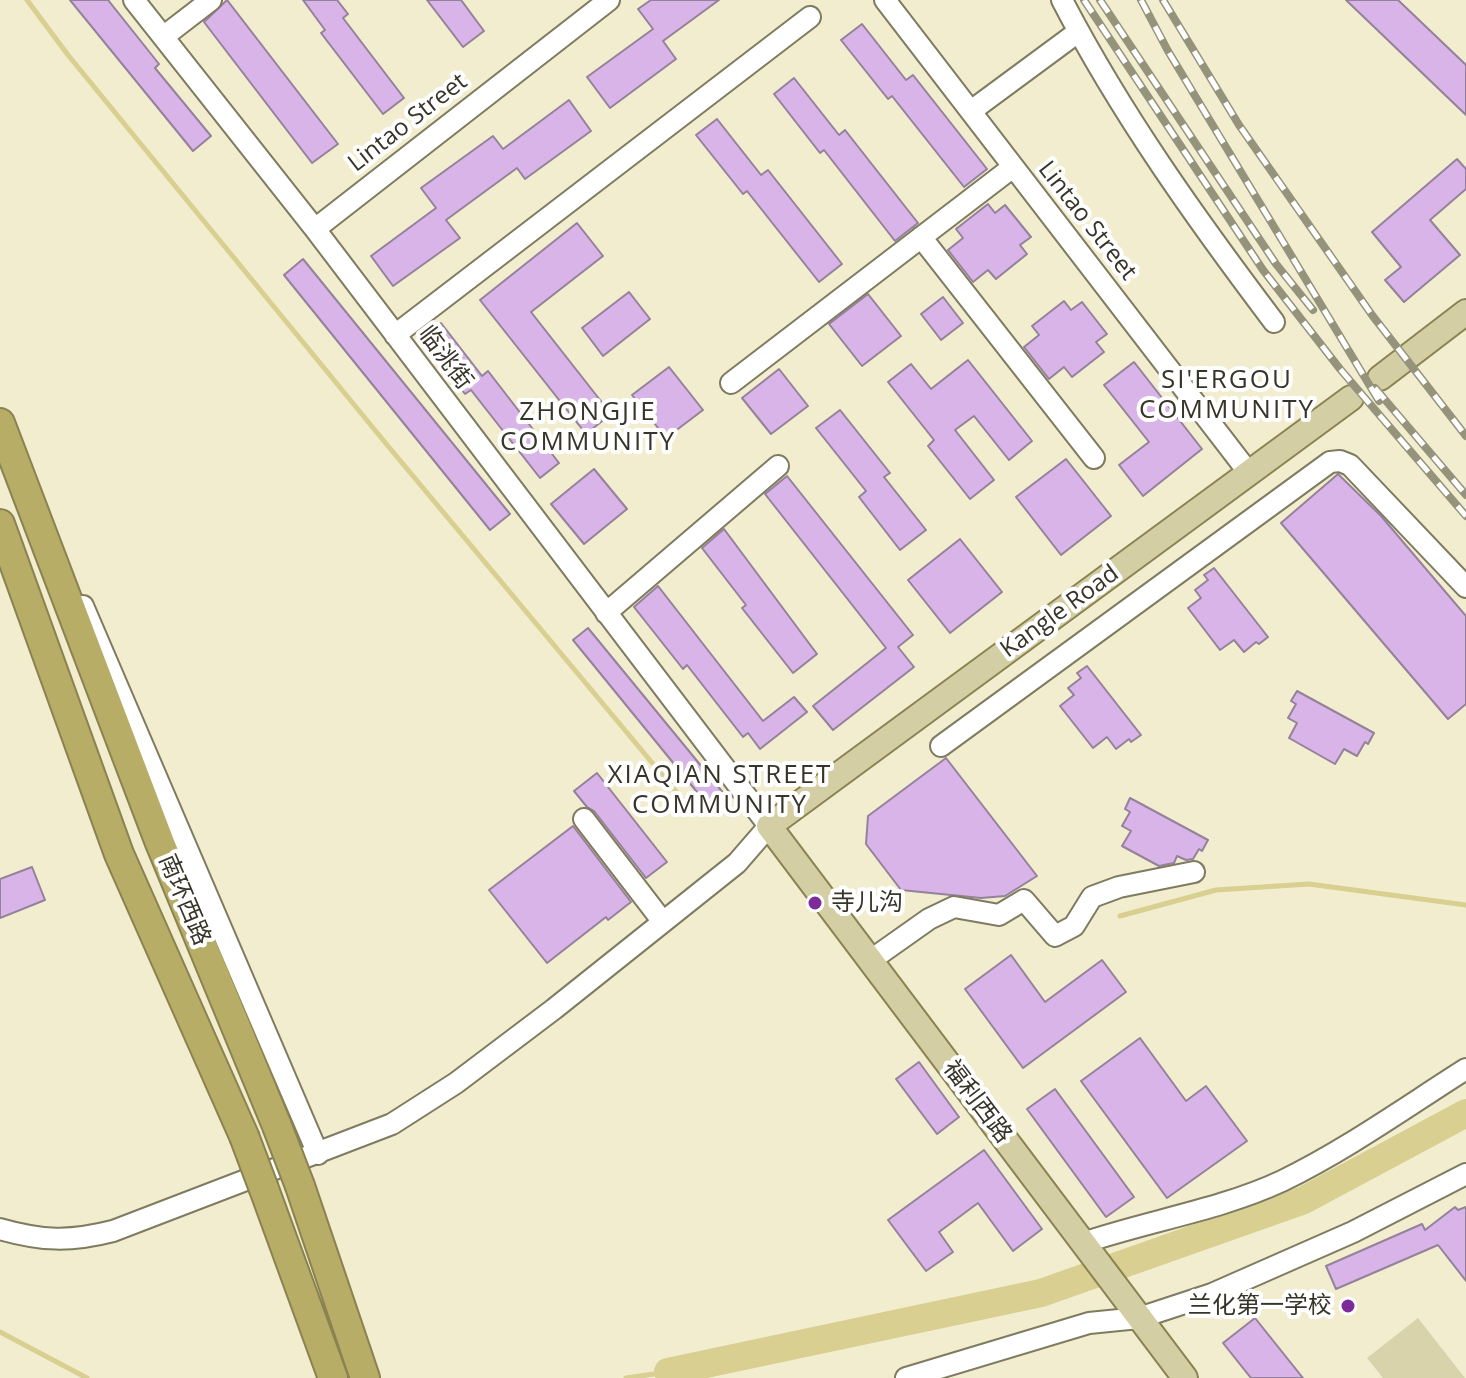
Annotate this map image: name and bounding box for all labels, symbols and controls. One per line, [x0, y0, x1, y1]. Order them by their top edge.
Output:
street label: Lintao Street [343, 68, 473, 178]
street label: Lintao Street [1032, 156, 1142, 286]
street label: 临洮街 [412, 321, 478, 395]
district label: SI'ERGOU COMMUNITY [1139, 365, 1315, 426]
district label: ZHONGJIE COMMUNITY [500, 397, 676, 458]
street label: Kangle Road [995, 560, 1125, 664]
district label: XIAQIAN STREET COMMUNITY [608, 760, 832, 822]
street label: 南环西路 [152, 850, 216, 950]
place label: 寺儿沟 [831, 889, 903, 917]
marker: 寺儿沟 [806, 894, 824, 912]
street label: 福利西路 [937, 1055, 1017, 1149]
place label: 兰化第一学校 [1188, 1292, 1332, 1320]
marker: 兰化第一学校 [1339, 1297, 1357, 1315]

